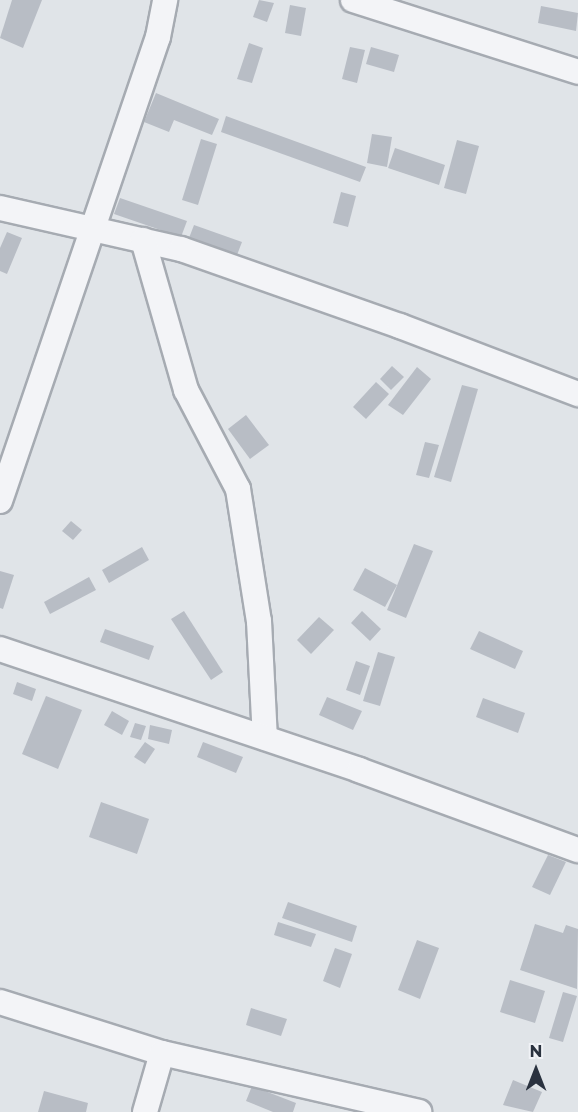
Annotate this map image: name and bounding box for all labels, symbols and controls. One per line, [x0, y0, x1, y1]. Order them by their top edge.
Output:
north arrow [506, 1040, 566, 1100]
text: N [530, 1042, 542, 1061]

